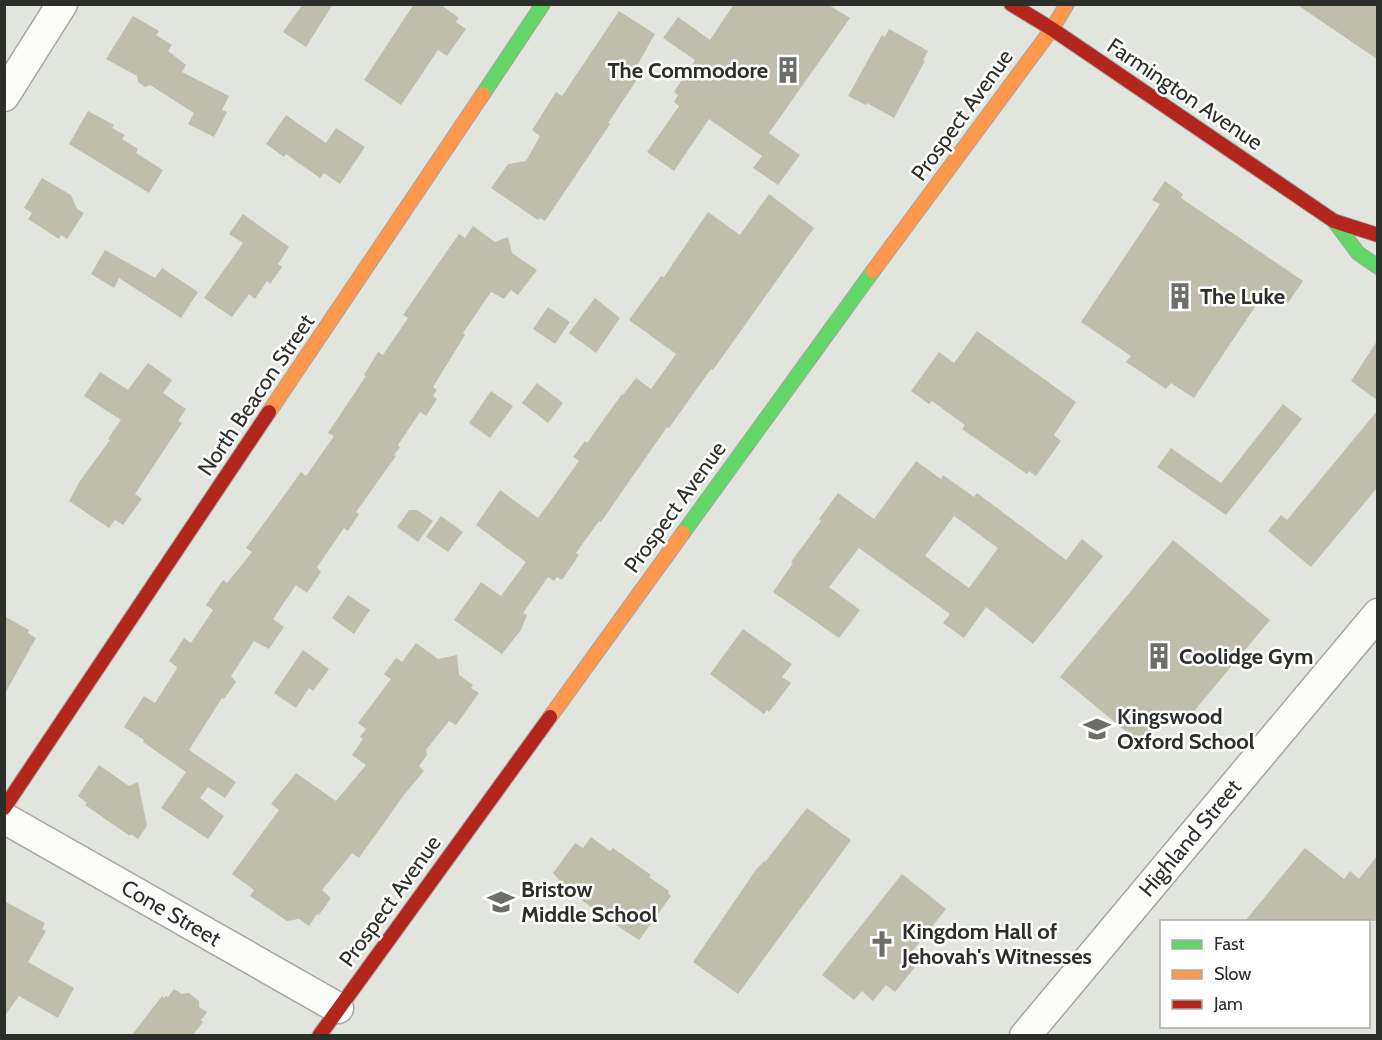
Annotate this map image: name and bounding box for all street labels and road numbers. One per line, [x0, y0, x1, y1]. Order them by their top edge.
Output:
street label: Farmington Avenue [1102, 32, 1268, 156]
street label: Prospect Avenue [905, 44, 1019, 186]
street label: North Beacon Street [192, 309, 320, 481]
street label: Prospect Avenue [618, 436, 732, 578]
street label: Highland Street [1133, 773, 1247, 902]
street label: Prospect Avenue [333, 830, 447, 972]
street label: Cone Street [116, 874, 226, 953]

